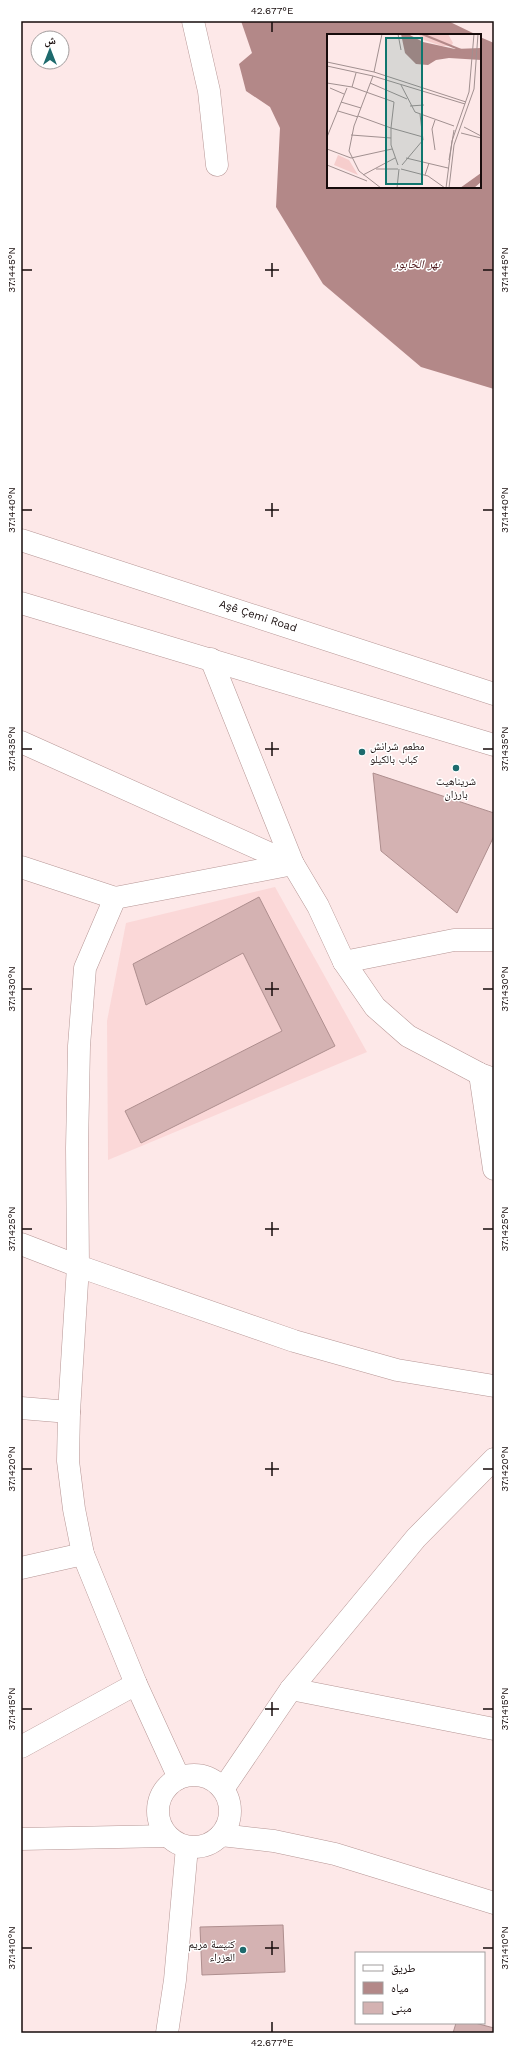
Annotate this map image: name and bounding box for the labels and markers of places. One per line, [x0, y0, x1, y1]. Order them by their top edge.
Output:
place label: مطعم شرانش كباب بالكيلو [370, 740, 425, 766]
marker: مطعم شرانش كباب بالكيلو [357, 747, 367, 757]
marker: شريناهيت بارزان [451, 763, 461, 773]
place label: شريناهيت بارزان [436, 775, 476, 801]
place label: كنيسة مريم العزراء [188, 1938, 235, 1964]
marker: كنيسة مريم العزراء [238, 1945, 248, 1955]

